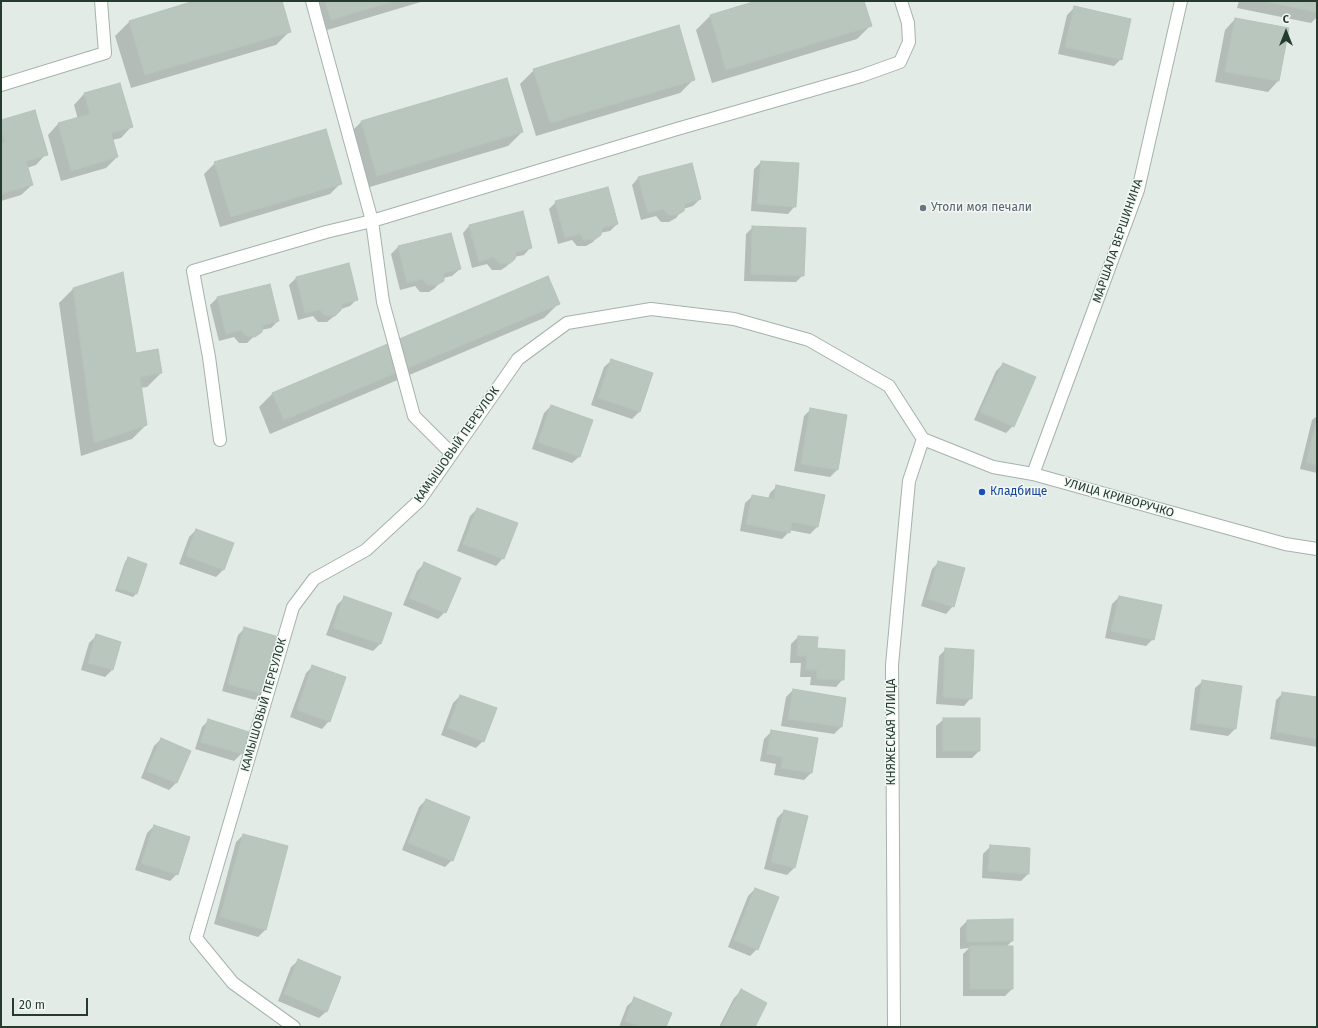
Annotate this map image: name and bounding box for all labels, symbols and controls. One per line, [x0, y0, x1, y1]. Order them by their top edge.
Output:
north arrow [1266, 12, 1306, 52]
text: С [1283, 13, 1289, 26]
street label: МАРШАЛА ВЕРШИНИНА [1090, 177, 1146, 305]
place label: Утоли моя печали [931, 201, 1032, 215]
marker: Утоли моя печали [918, 203, 928, 213]
street label: КАМЫШОВЫЙ ПЕРЕУЛОК [411, 384, 503, 506]
street label: УЛИЦА КРИВОРУЧКО [1062, 475, 1176, 521]
place label: Кладбище [990, 485, 1047, 499]
marker: Кладбище [977, 487, 987, 497]
street label: КАМЫШОВЫЙ ПЕРЕУЛОК [238, 636, 290, 774]
street label: КНЯЖЕСКАЯ УЛИЦА [885, 679, 899, 785]
scale bar [14, 990, 90, 1016]
text: 20 m [19, 998, 45, 1012]

